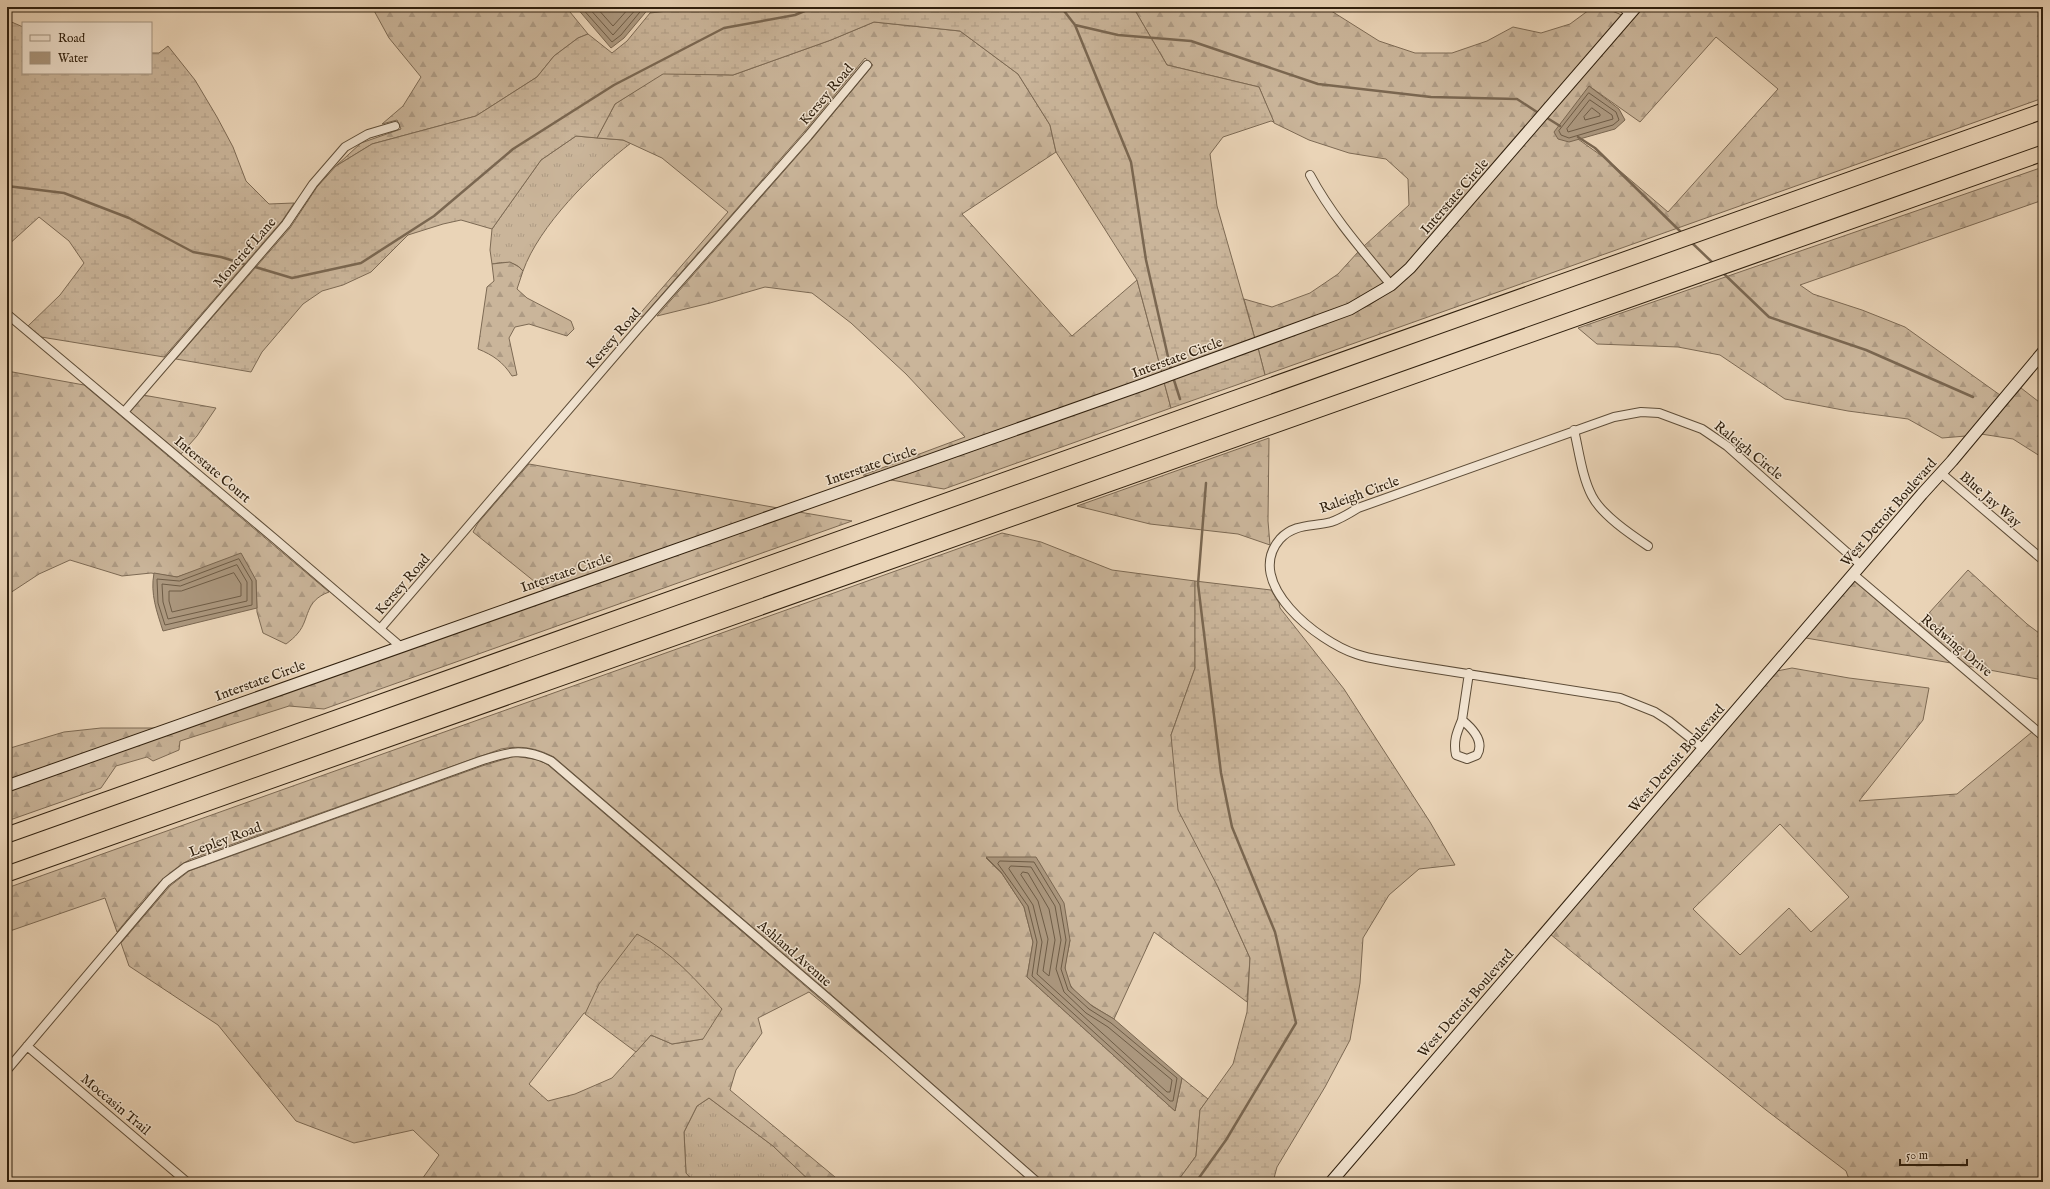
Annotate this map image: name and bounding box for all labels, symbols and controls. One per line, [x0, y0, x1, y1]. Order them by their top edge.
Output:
legend [22, 22, 152, 74]
text: Road [58, 31, 86, 46]
text: Water [58, 51, 89, 66]
street label: Kersey Road [796, 60, 858, 129]
street label: Interstate Circle [1417, 155, 1493, 238]
street label: Moncrief Lane [209, 213, 281, 291]
street label: Kersey Road [582, 304, 645, 373]
street label: Interstate Circle [1130, 333, 1226, 383]
street label: Raleigh Circle [1710, 417, 1787, 484]
street label: Interstate Court [170, 432, 255, 507]
street label: Interstate Circle [824, 442, 920, 490]
street label: West Detroit Boulevard [1837, 454, 1941, 570]
street label: Blue Jay Way [1956, 468, 2025, 532]
street label: Raleigh Circle [1317, 472, 1402, 518]
street label: Interstate Circle [519, 549, 615, 597]
street label: Kersey Road [371, 550, 434, 619]
street label: Redwing Drive [1917, 611, 1996, 681]
street label: Interstate Circle [213, 656, 309, 706]
street label: West Detroit Boulevard [1625, 700, 1729, 816]
street label: Lepley Road [187, 818, 265, 861]
street label: Ashland Avenue [753, 916, 836, 991]
street label: West Detroit Boulevard [1414, 945, 1518, 1061]
street label: Moccasin Trail [77, 1070, 154, 1139]
scale bar [1900, 1141, 1967, 1167]
text: 50 m [1906, 1148, 1928, 1163]

